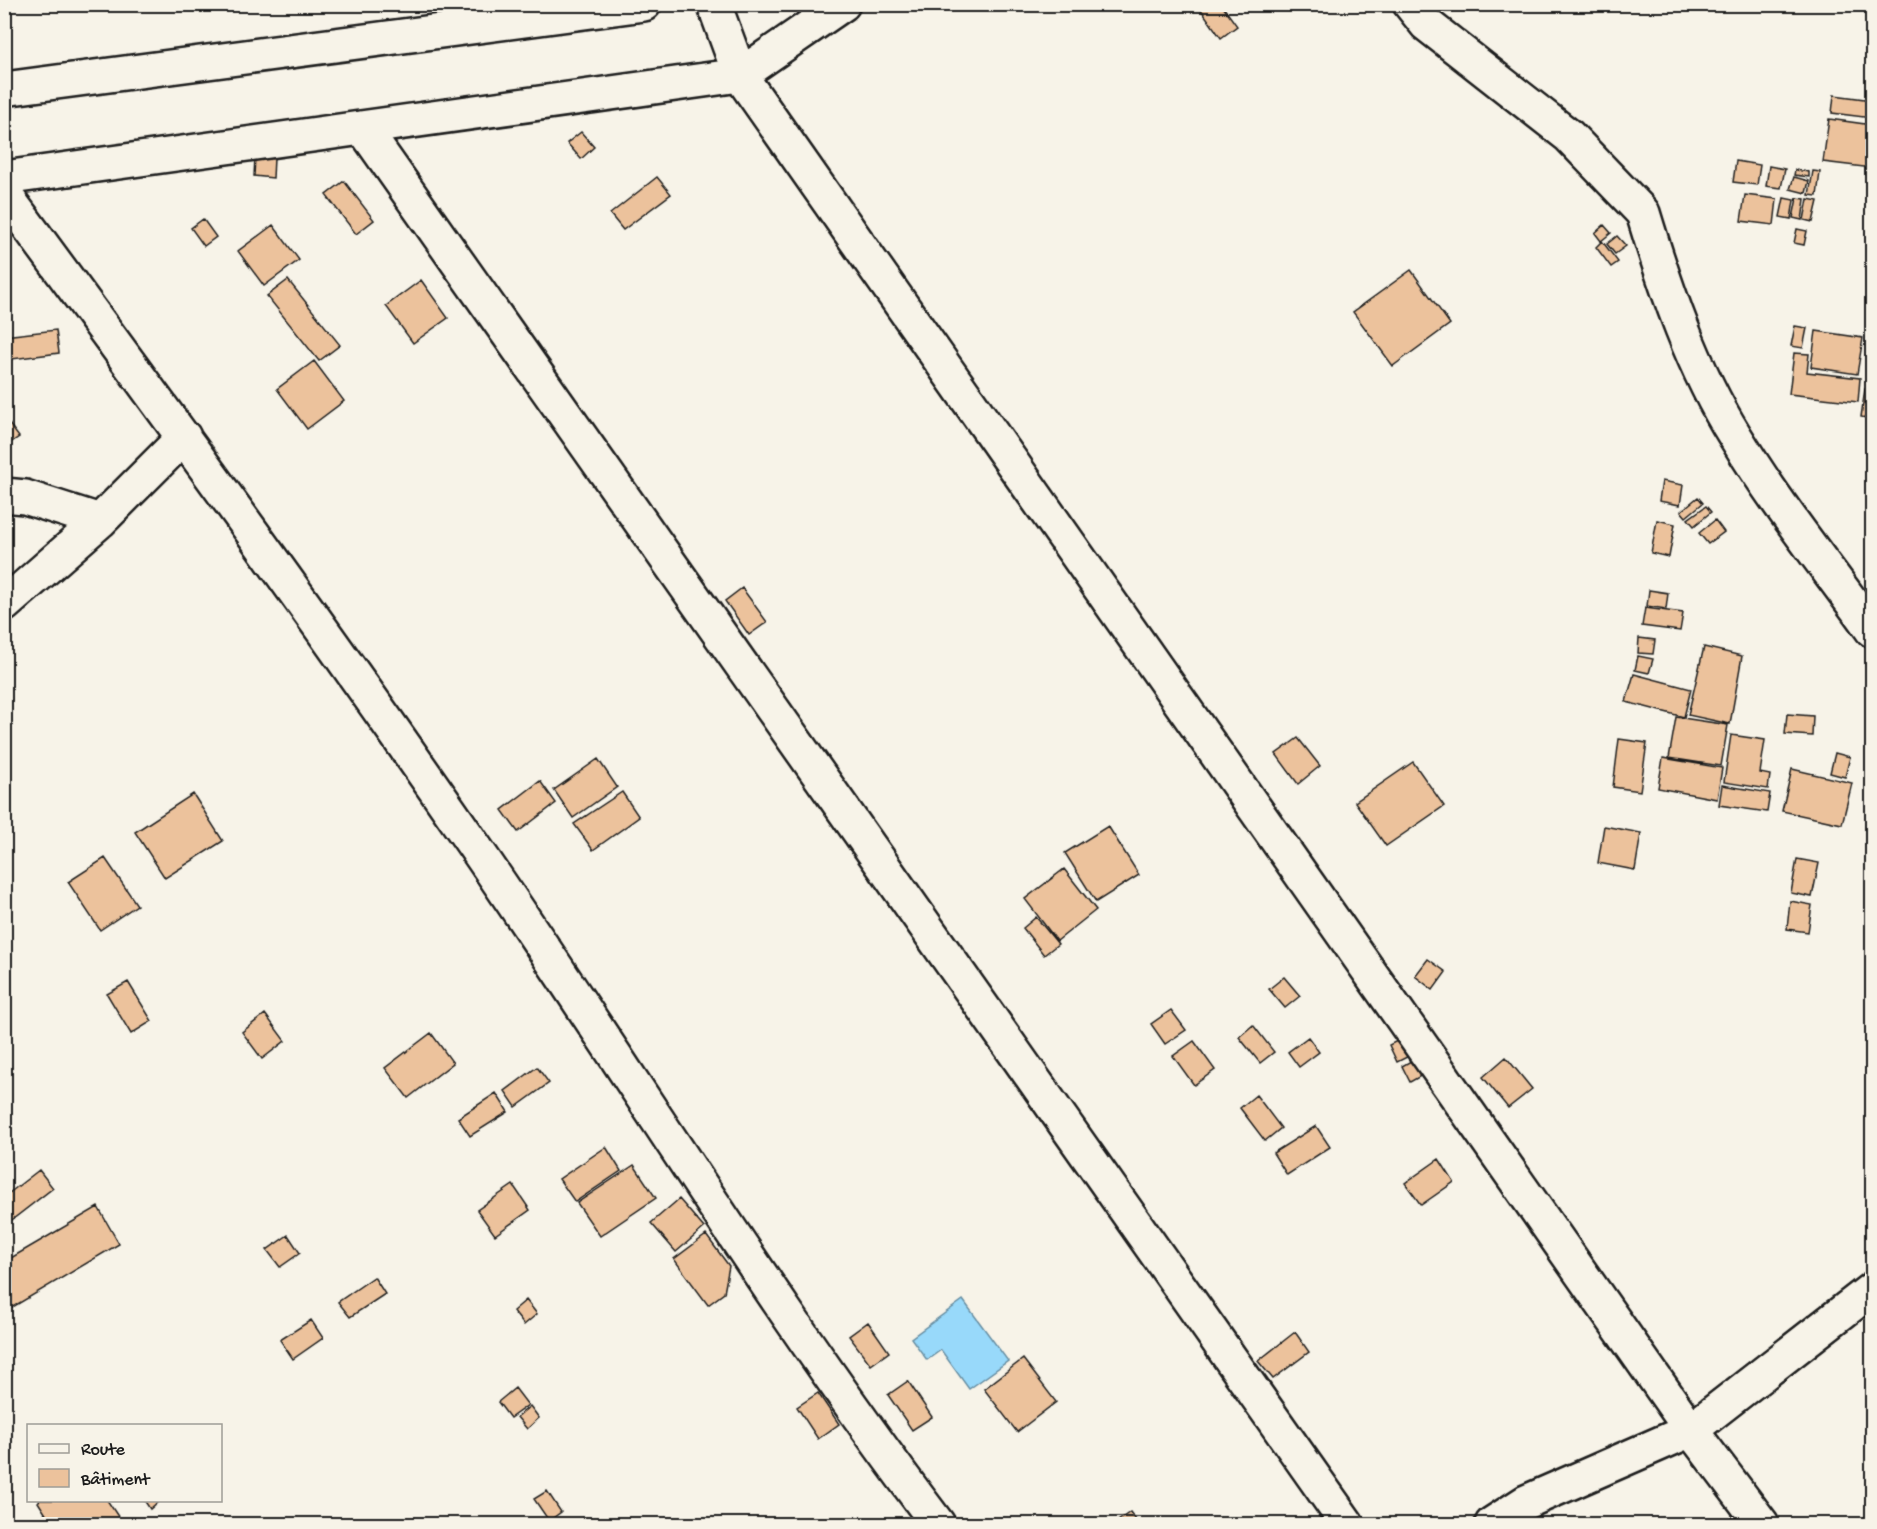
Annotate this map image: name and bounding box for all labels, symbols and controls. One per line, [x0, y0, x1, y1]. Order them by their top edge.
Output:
legend [27, 1424, 222, 1502]
text: Route [81, 1440, 126, 1461]
text: Bâtiment [80, 1470, 151, 1491]

